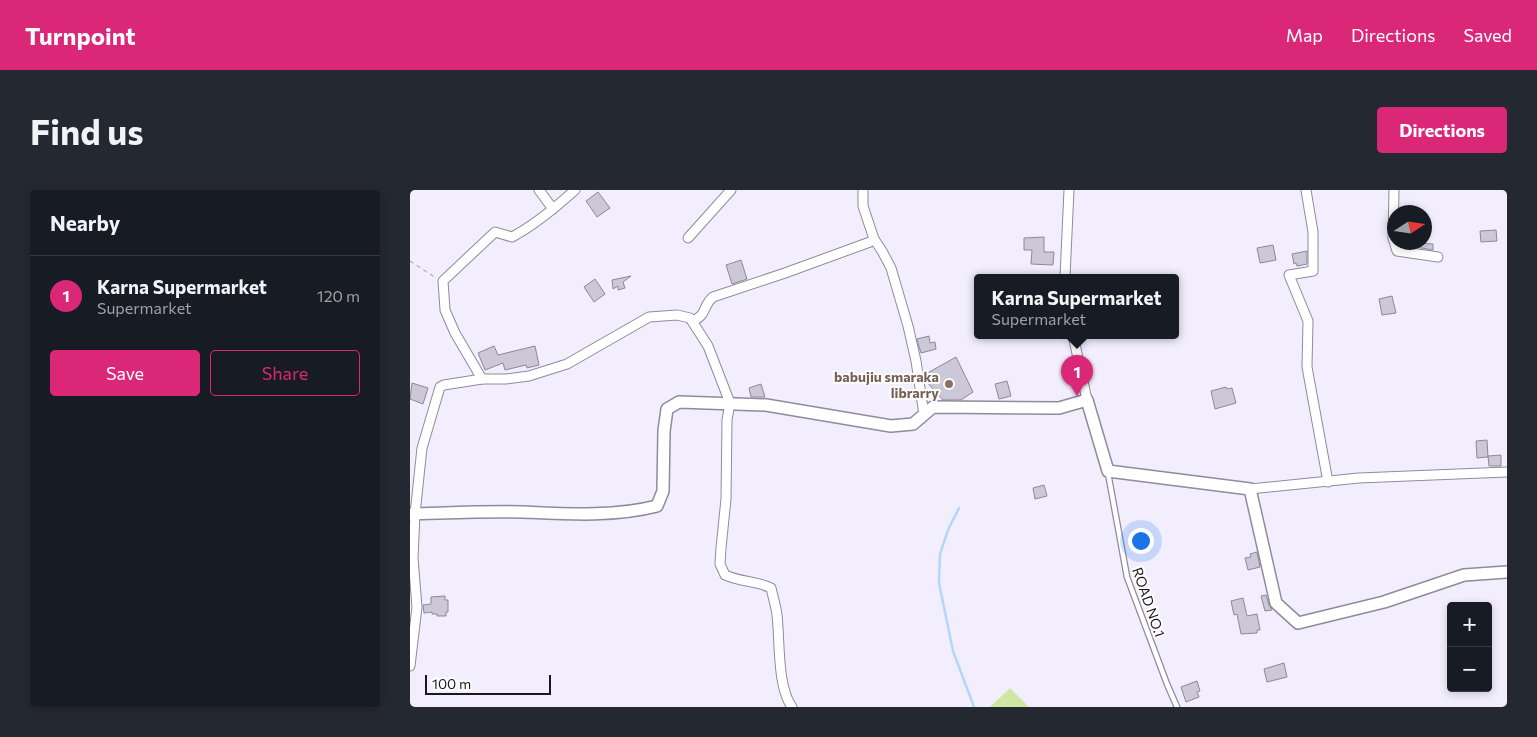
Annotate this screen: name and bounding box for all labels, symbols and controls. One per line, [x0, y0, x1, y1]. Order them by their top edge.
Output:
text: Turnpoint [25, 21, 136, 50]
text: Map [1286, 24, 1323, 46]
text: Directions [1351, 24, 1435, 46]
text: Saved [1463, 24, 1512, 46]
button: Directions [1377, 107, 1507, 153]
text: Find us [30, 109, 144, 152]
north arrow [1387, 205, 1432, 250]
text: Nearby [50, 210, 120, 235]
popup [974, 274, 1179, 339]
text: Karna Supermarket [97, 275, 267, 298]
text: 1 [62, 286, 70, 305]
text: 120 m [317, 286, 360, 305]
text: Karna Supermarket [992, 286, 1161, 309]
text: Supermarket [97, 298, 192, 317]
text: Supermarket [992, 309, 1086, 328]
button: Save [50, 350, 200, 396]
button: Share [210, 350, 360, 396]
pin: 1 [1061, 355, 1093, 396]
place label: babujiu smaraka librarry [834, 368, 939, 401]
marker: babujiu smaraka librarry [943, 378, 955, 390]
your location [1128, 528, 1154, 554]
street label: ROAD NO.1 [1129, 565, 1169, 639]
map controls [1447, 602, 1492, 692]
button: + [1447, 602, 1492, 647]
button: − [1447, 647, 1492, 692]
scale bar [425, 672, 551, 695]
text: 100 m [432, 675, 471, 692]

